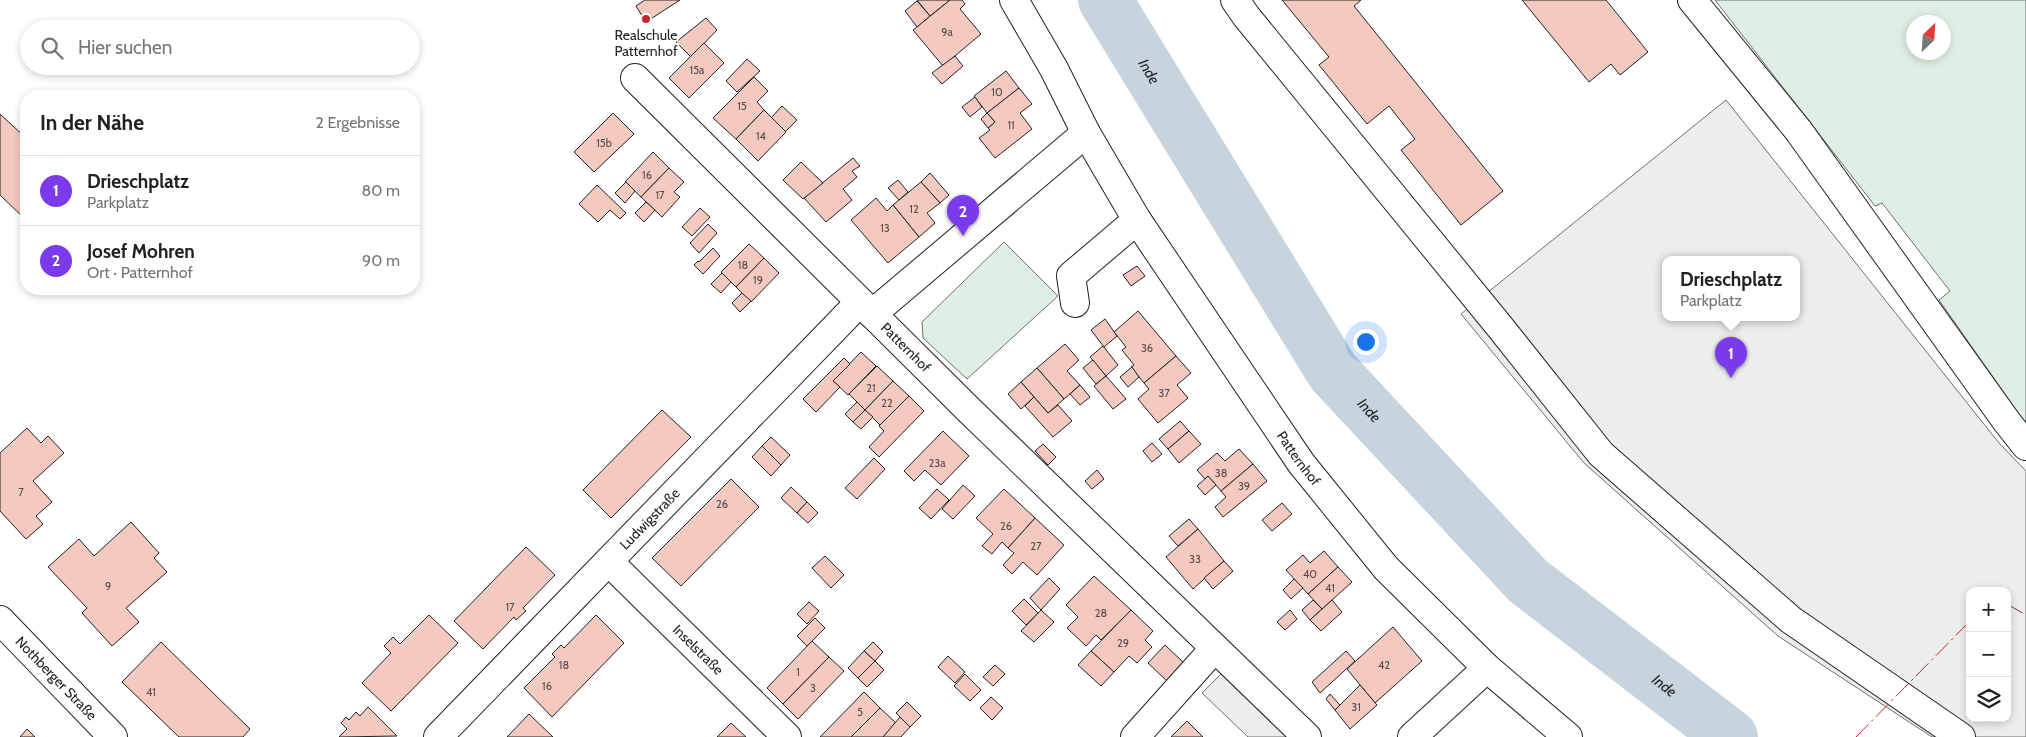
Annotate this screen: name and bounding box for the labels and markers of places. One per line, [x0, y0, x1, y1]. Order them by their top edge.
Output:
marker: Realschule Patternhof [640, 13, 652, 25]
place label: Realschule Patternhof [614, 26, 678, 60]
pin: 2 [947, 195, 979, 236]
pin: 1 [1715, 337, 1747, 378]

